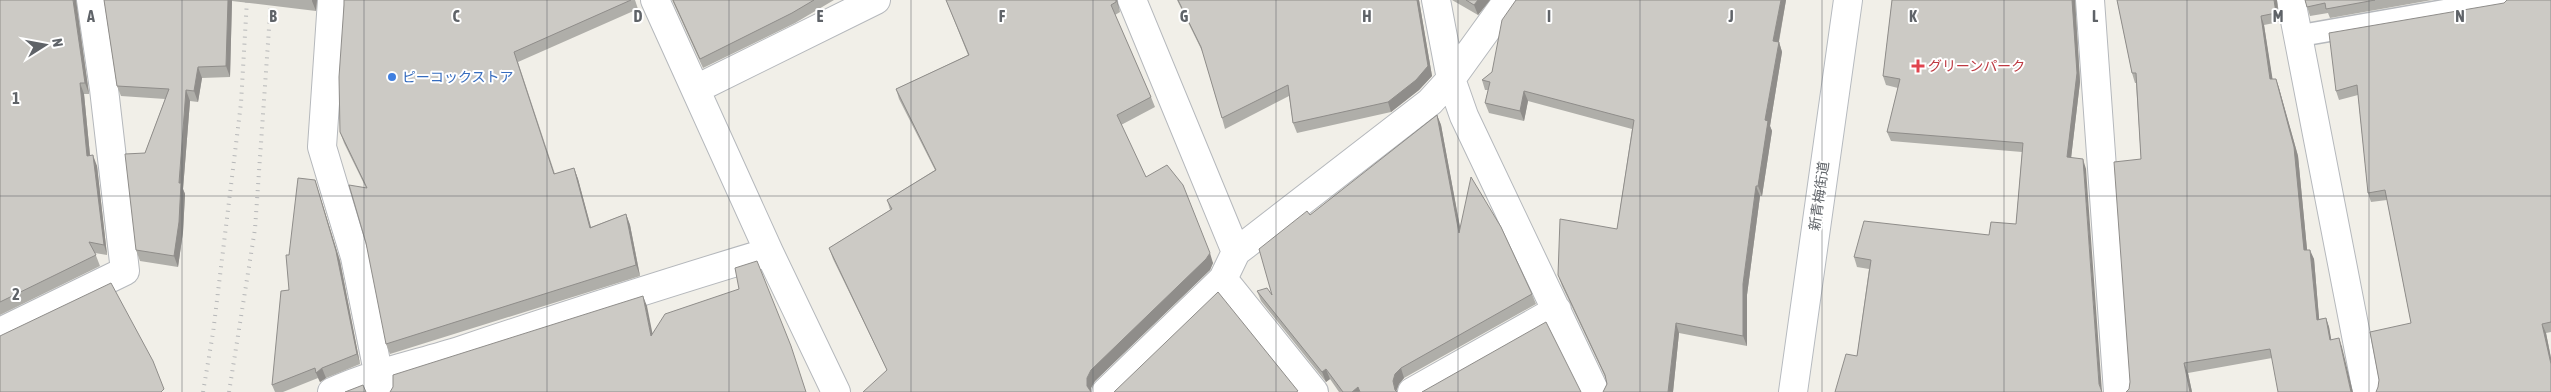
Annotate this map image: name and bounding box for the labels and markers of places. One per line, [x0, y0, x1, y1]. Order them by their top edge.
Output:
place label: グリーンパーク [1928, 58, 2025, 74]
marker: グリーンパーク [1912, 60, 1924, 72]
place label: ピーコックストア [402, 69, 514, 85]
marker: ピーコックストア [386, 71, 398, 83]

